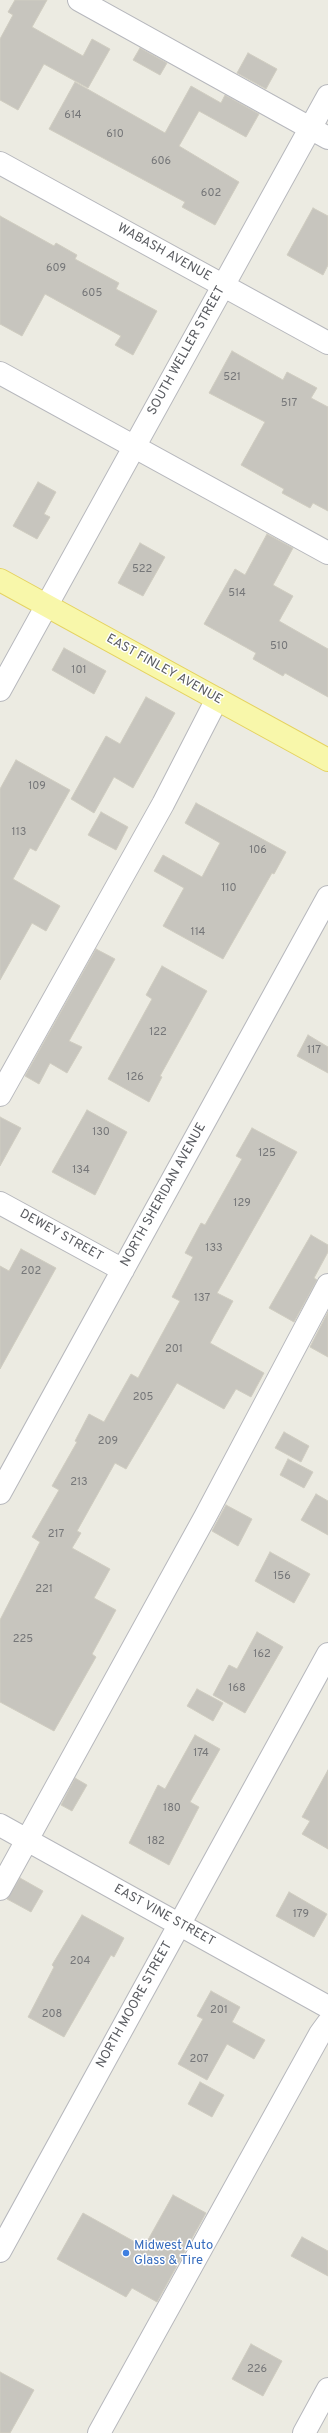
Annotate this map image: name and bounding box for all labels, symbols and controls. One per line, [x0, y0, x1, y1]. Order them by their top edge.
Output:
house number: 614 [64, 109, 82, 123]
house number: 610 [106, 128, 124, 142]
house number: 606 [151, 155, 171, 169]
house number: 602 [201, 187, 221, 201]
street label: WABASH AVENUE [114, 221, 214, 285]
house number: 609 [46, 262, 66, 276]
street label: SOUTH WELLER STREET [145, 284, 229, 418]
house number: 605 [82, 287, 102, 301]
house number: 521 [223, 371, 241, 385]
house number: 517 [281, 397, 297, 411]
house number: 522 [132, 563, 152, 577]
house number: 514 [228, 587, 246, 601]
street label: EAST FINLEY AVENUE [103, 632, 225, 708]
house number: 510 [270, 640, 288, 654]
house number: 101 [71, 664, 87, 678]
house number: 109 [28, 780, 46, 794]
house number: 113 [12, 826, 26, 840]
house number: 106 [249, 844, 267, 858]
house number: 110 [221, 882, 237, 896]
house number: 114 [191, 926, 205, 940]
house number: 122 [149, 1026, 167, 1040]
house number: 117 [307, 1044, 321, 1058]
house number: 126 [126, 1071, 144, 1085]
street label: NORTH SHERIDAN AVENUE [118, 1120, 210, 1270]
house number: 130 [92, 1126, 110, 1140]
house number: 125 [258, 1147, 276, 1161]
house number: 134 [72, 1164, 90, 1178]
house number: 129 [233, 1197, 251, 1211]
street label: DEWEY STREET [17, 1207, 105, 1265]
house number: 133 [205, 1242, 223, 1256]
house number: 202 [21, 1265, 41, 1279]
house number: 137 [194, 1292, 210, 1306]
house number: 201 [165, 1343, 183, 1357]
house number: 205 [133, 1391, 153, 1405]
house number: 209 [98, 1435, 118, 1449]
house number: 213 [70, 1476, 88, 1490]
house number: 217 [48, 1528, 64, 1542]
house number: 156 [273, 1570, 291, 1584]
house number: 221 [35, 1583, 53, 1597]
house number: 225 [13, 1633, 33, 1647]
house number: 162 [253, 1648, 271, 1662]
house number: 168 [228, 1682, 246, 1696]
house number: 174 [193, 1747, 209, 1761]
house number: 180 [163, 1802, 181, 1816]
house number: 182 [147, 1835, 165, 1849]
street label: EAST VINE STREET [111, 1882, 217, 1950]
house number: 179 [293, 1908, 309, 1922]
street label: NORTH MOORE STREET [94, 1939, 176, 2071]
house number: 204 [70, 1955, 90, 1969]
house number: 201 [210, 2004, 228, 2018]
house number: 208 [42, 2008, 62, 2022]
house number: 207 [189, 2053, 209, 2067]
place label: Midwest Auto Glass & Tire [134, 2238, 213, 2269]
marker: Midwest Auto Glass & Tire [121, 2248, 131, 2258]
house number: 226 [247, 2363, 267, 2377]

